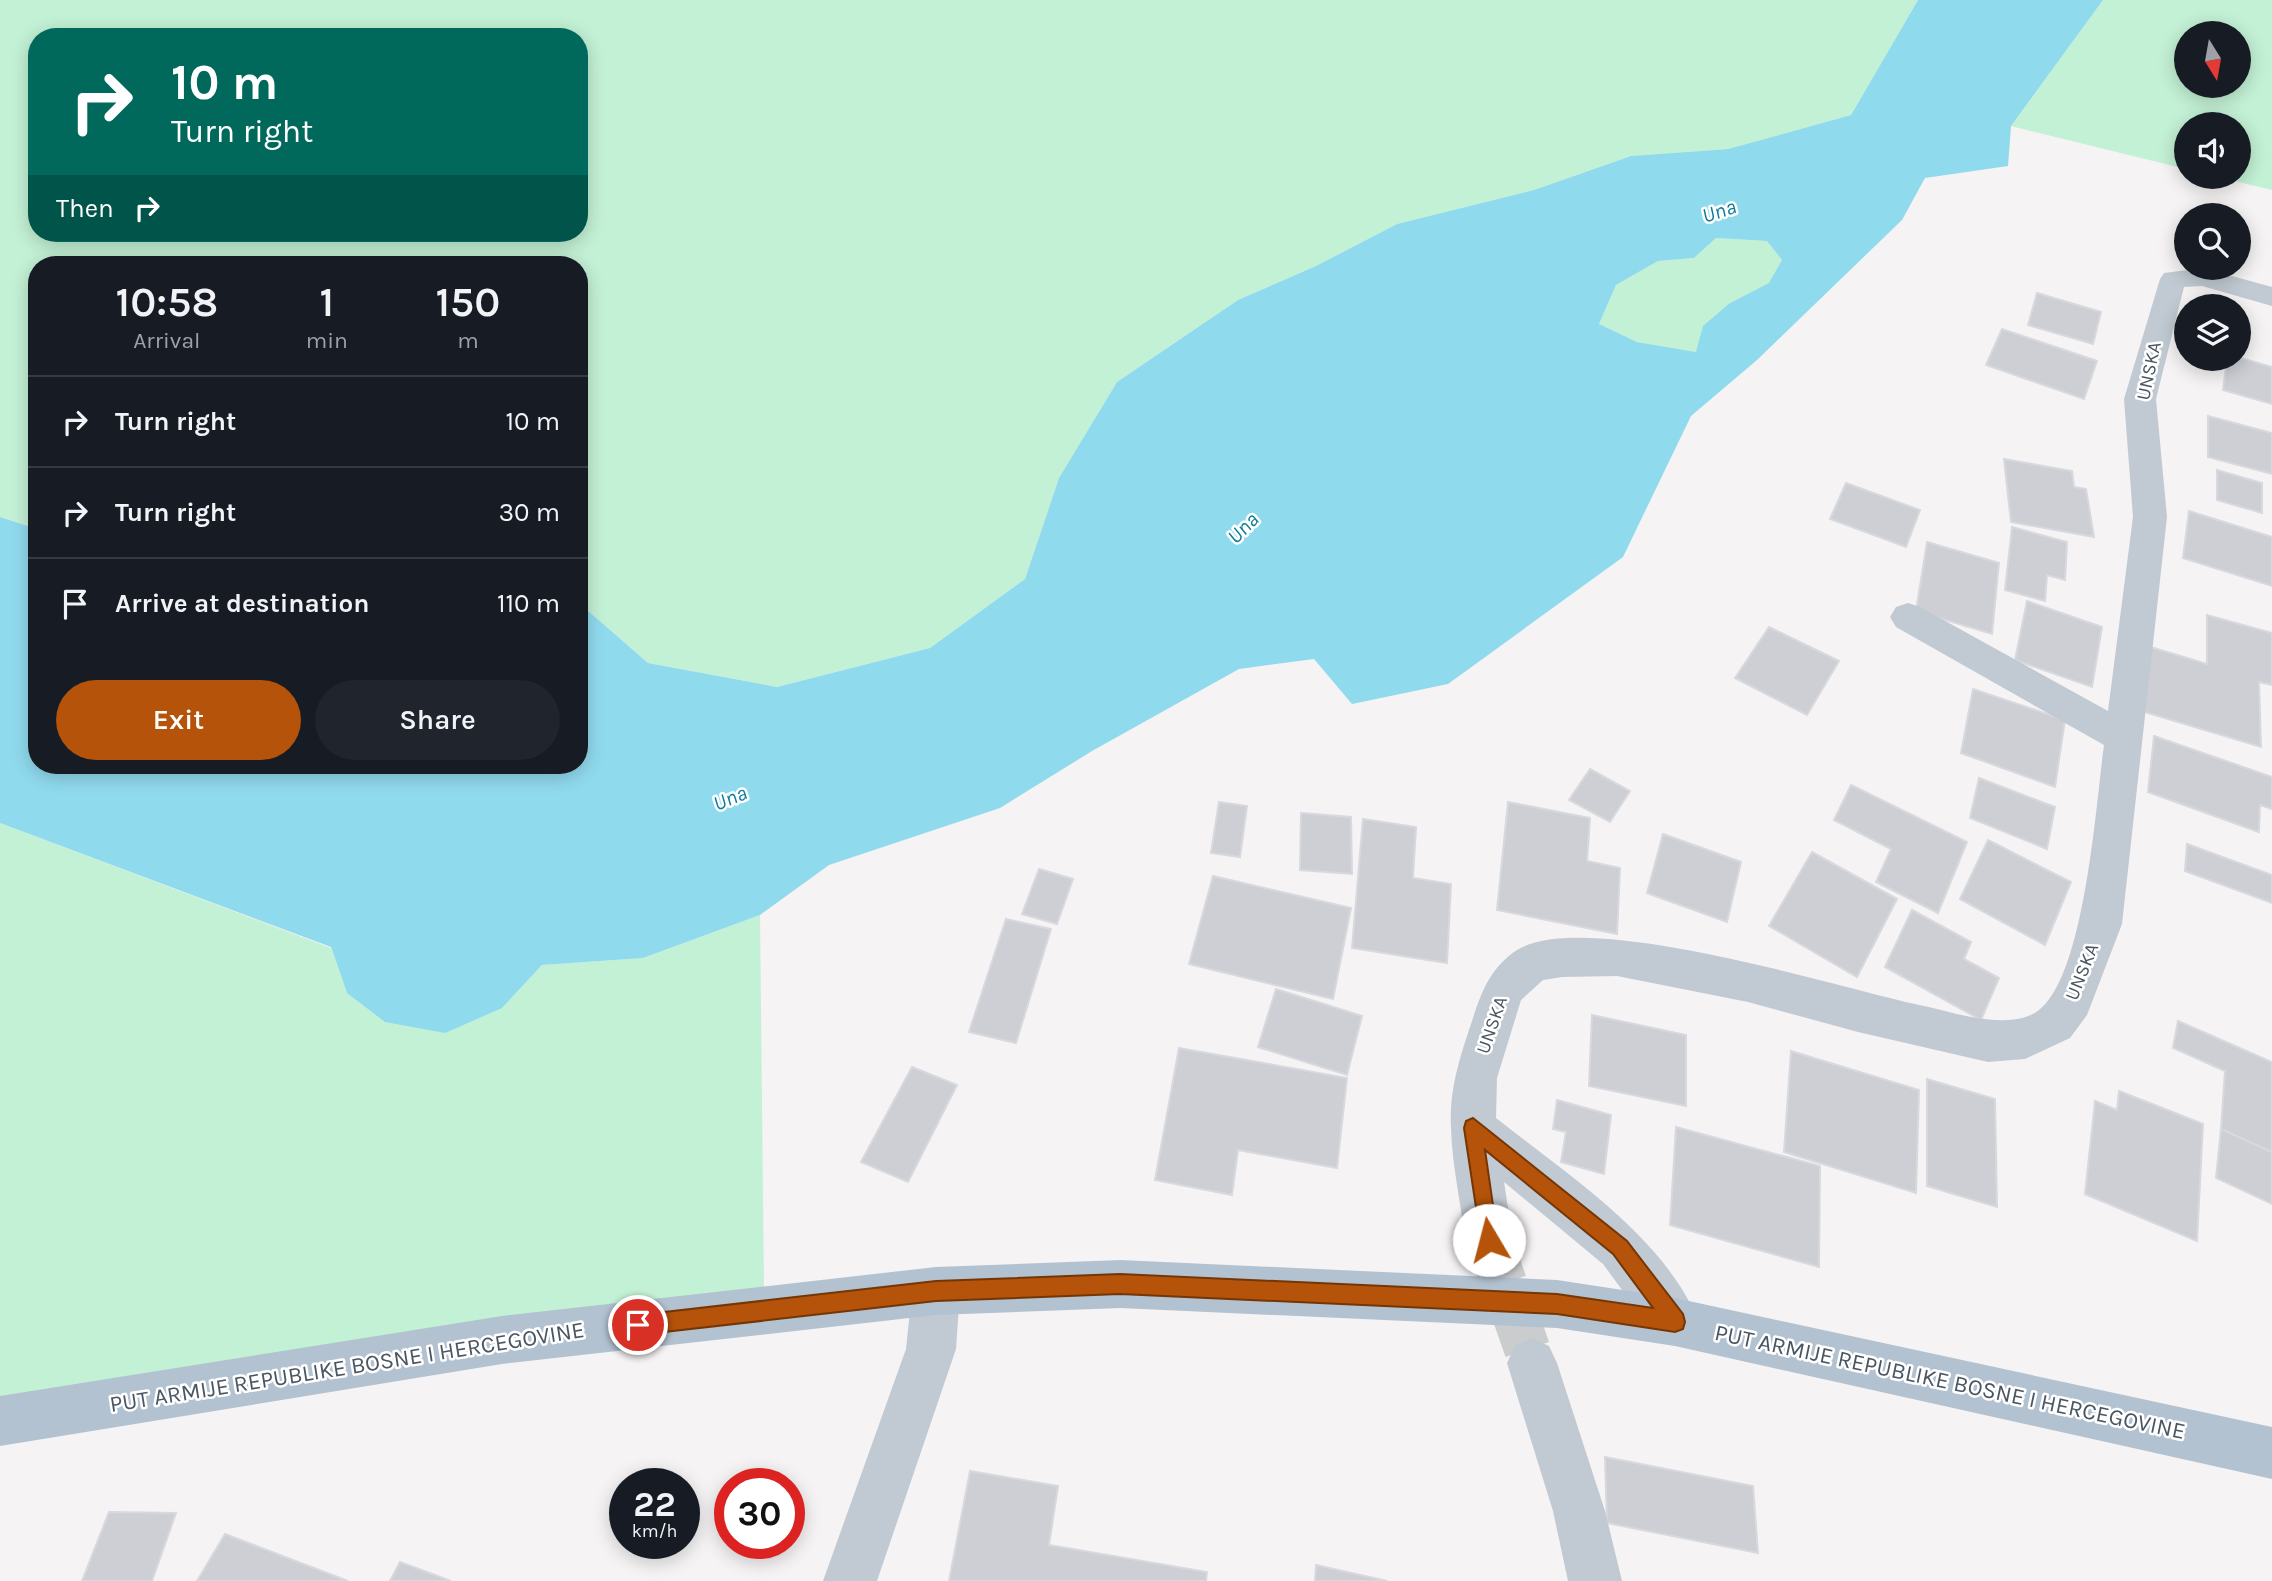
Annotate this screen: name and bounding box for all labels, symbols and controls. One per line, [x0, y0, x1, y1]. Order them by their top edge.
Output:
north arrow [2174, 21, 2250, 98]
map controls [2174, 21, 2251, 371]
text: 10 m [171, 54, 278, 111]
icon: right [56, 56, 147, 147]
button: sound [2174, 112, 2251, 189]
text: Turn right [171, 113, 313, 150]
icon: right [128, 189, 166, 227]
text: Then [56, 193, 114, 224]
water label: Una [1699, 194, 1739, 228]
button: search [2174, 203, 2251, 280]
text: 10:58 [115, 277, 218, 327]
text: 1 [319, 277, 334, 327]
text: 150 [435, 277, 500, 327]
button: layers [2174, 294, 2251, 371]
text: Arrival [133, 327, 201, 354]
text: min [306, 327, 348, 354]
text: m [457, 327, 479, 354]
street label: UNSKA [2132, 340, 2166, 402]
icon: right [56, 403, 94, 441]
text: Turn right [115, 406, 236, 437]
text: 10 m [505, 406, 560, 437]
icon: right [56, 494, 94, 532]
text: Turn right [115, 497, 236, 528]
text: 30 m [499, 497, 560, 528]
water label: Una [1222, 507, 1264, 549]
icon: arrive [56, 585, 94, 623]
text: Arrive at destination [115, 588, 369, 619]
text: 110 m [497, 588, 560, 619]
button: Exit [56, 680, 301, 760]
button: Share [315, 680, 560, 760]
water label: Una [710, 780, 750, 816]
street label: UNSKA [2061, 940, 2103, 1004]
street label: UNSKA [1472, 993, 1512, 1057]
position arrow [1452, 1203, 1526, 1277]
pin [608, 1295, 668, 1355]
icon: arrive [619, 1306, 657, 1344]
street label: PUT ARMIJE REPUBLIKE BOSNE I HERCEGOVINE [108, 1316, 586, 1418]
street label: PUT ARMIJE REPUBLIKE BOSNE I HERCEGOVINE [1712, 1319, 2188, 1445]
speed limit sign: 30 [714, 1468, 805, 1559]
text: 22 [633, 1484, 676, 1525]
text: km/h [632, 1520, 677, 1542]

